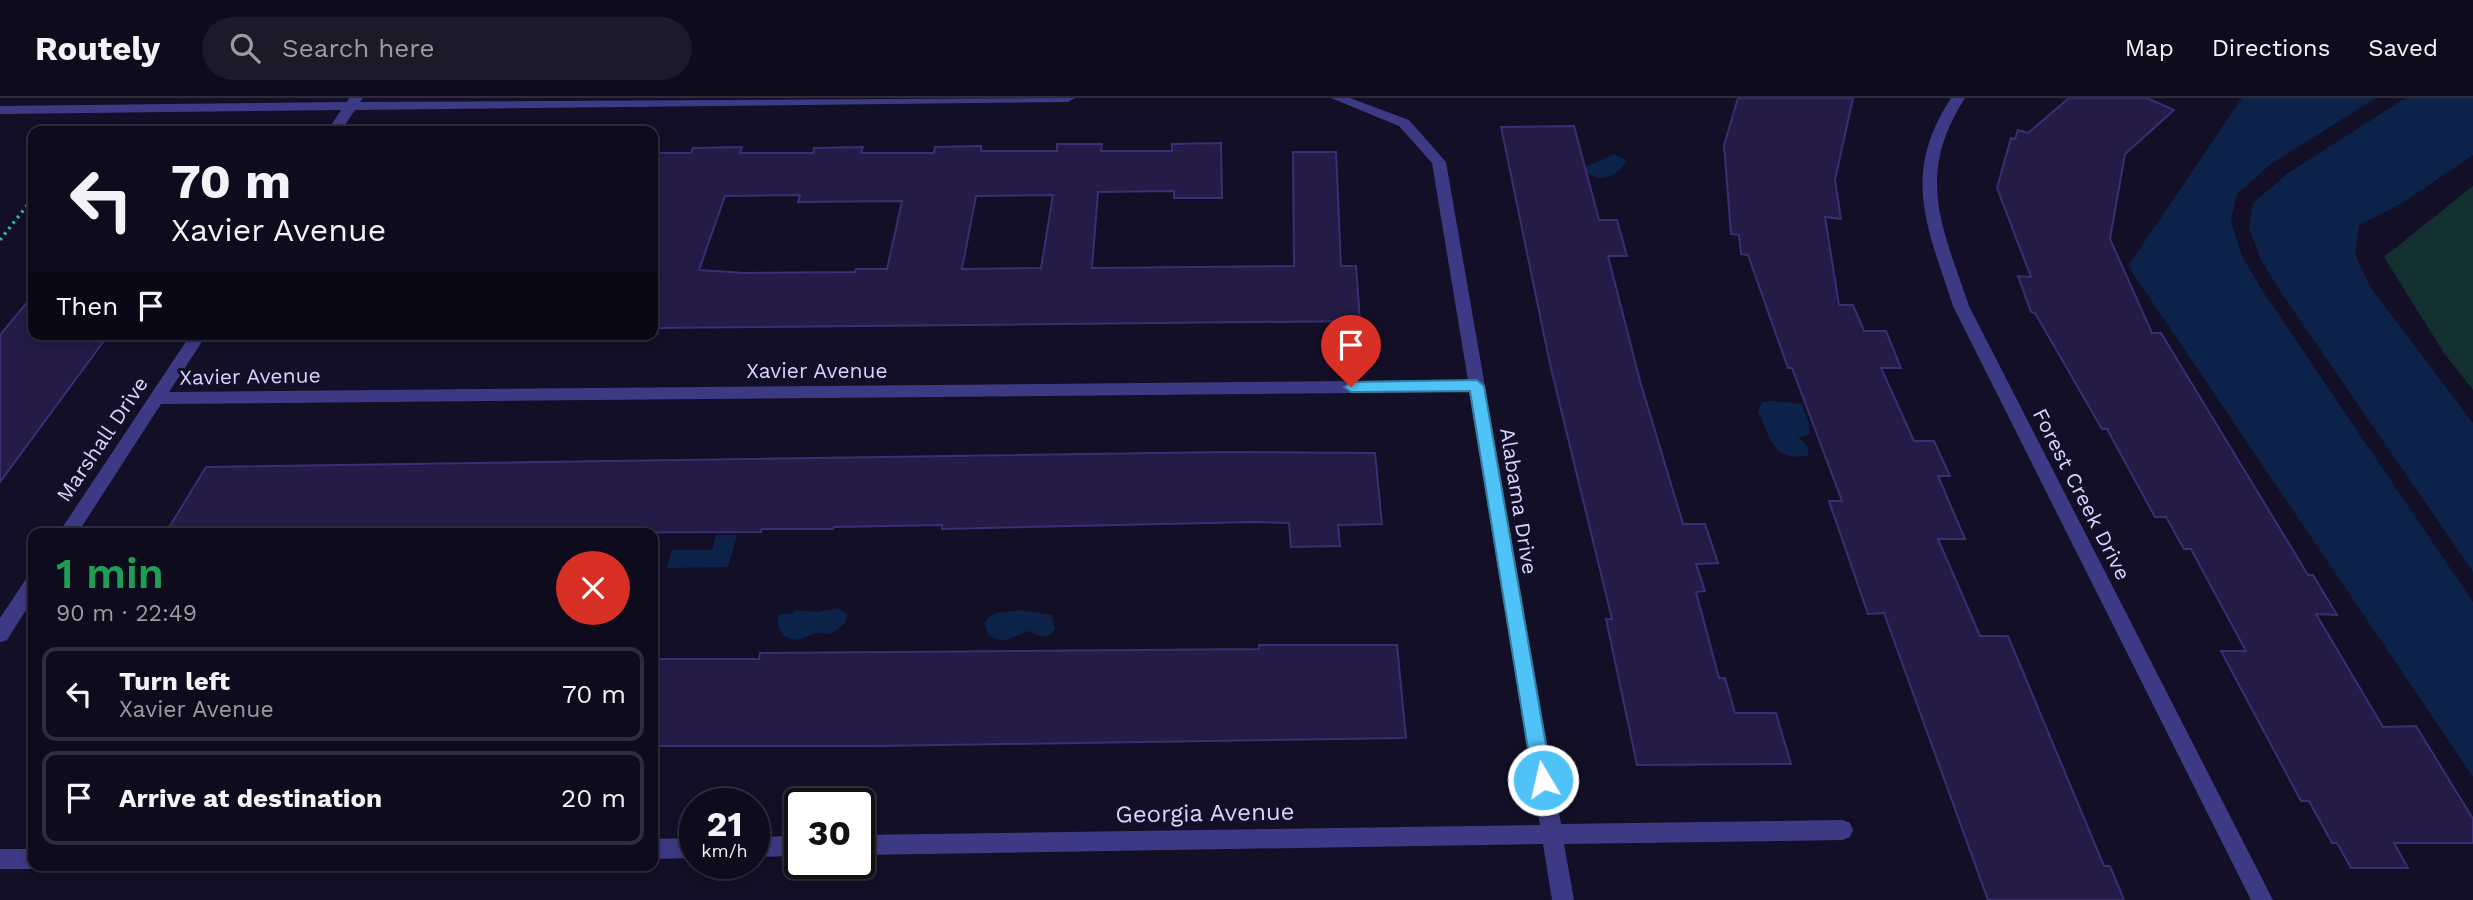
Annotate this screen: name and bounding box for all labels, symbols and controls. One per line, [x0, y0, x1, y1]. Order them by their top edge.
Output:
search box [202, 17, 692, 80]
text: Routely [35, 29, 160, 68]
icon: search [226, 29, 264, 67]
text: Search here [282, 33, 434, 63]
text: Map [2125, 34, 2174, 62]
text: Directions [2212, 34, 2330, 62]
text: Saved [2368, 34, 2438, 62]
text: 70 m [171, 152, 291, 210]
icon: left [56, 154, 147, 245]
text: Xavier Avenue [171, 211, 386, 249]
icon: arrive [132, 287, 170, 325]
text: Then [56, 291, 118, 321]
pin [1321, 315, 1381, 387]
icon: arrive [1332, 326, 1370, 364]
street label: Xavier Avenue [746, 358, 888, 383]
street label: Xavier Avenue [179, 362, 321, 390]
street label: Marshall Drive [51, 372, 153, 506]
street label: Forest Creek Drive [2028, 404, 2136, 584]
street label: Alabama Drive [1495, 426, 1543, 576]
text: 1 min [56, 549, 164, 598]
button: close [556, 551, 630, 625]
text: 90 m · 22:49 [56, 600, 197, 627]
text: Turn left [119, 666, 230, 696]
icon: left [60, 675, 98, 713]
text: 70 m [562, 679, 626, 709]
text: Xavier Avenue [119, 696, 274, 723]
position arrow [1506, 743, 1580, 817]
icon: arrive [60, 779, 98, 817]
text: Arrive at destination [119, 783, 382, 813]
text: 20 m [561, 783, 626, 813]
speed limit sign: 30 [784, 788, 875, 879]
street label: Georgia Avenue [1115, 797, 1295, 829]
text: 21 [707, 803, 742, 845]
text: km/h [701, 840, 748, 861]

